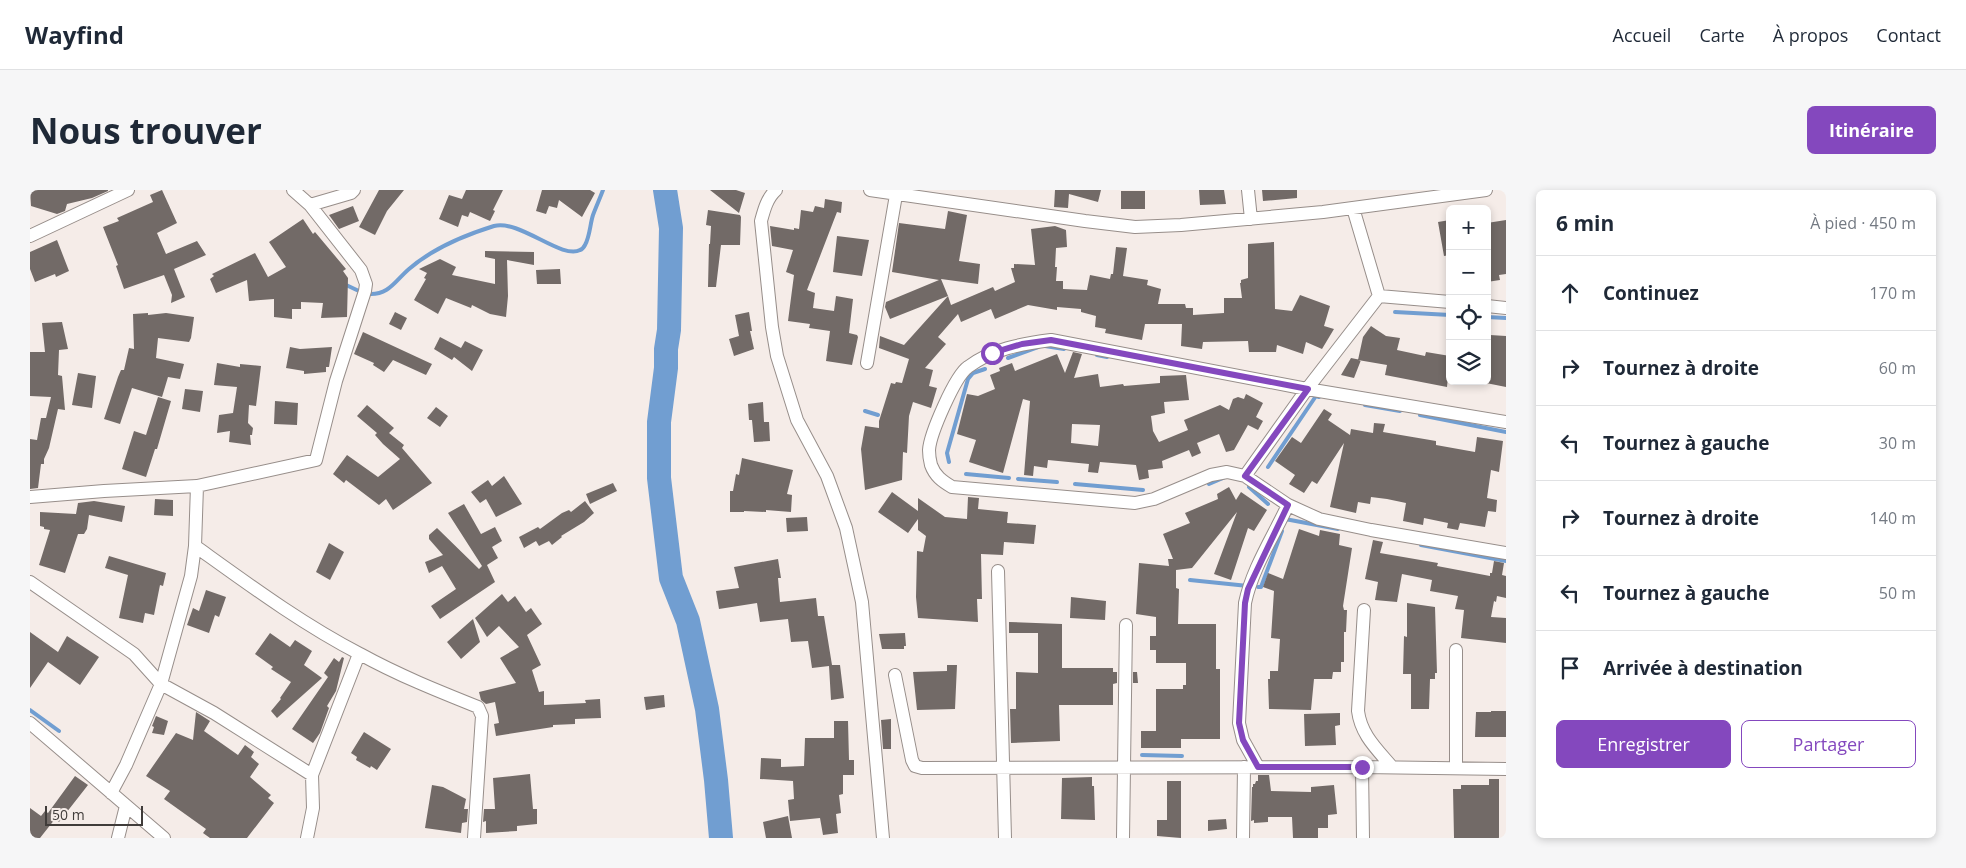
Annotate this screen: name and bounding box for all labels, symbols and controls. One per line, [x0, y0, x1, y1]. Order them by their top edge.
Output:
text: Wayfind [25, 18, 124, 51]
text: Accueil [1613, 23, 1671, 47]
text: Carte [1699, 23, 1745, 47]
text: À propos [1773, 23, 1848, 47]
text: Contact [1876, 23, 1941, 47]
button: Itinéraire [1807, 106, 1936, 154]
text: Nous trouver [30, 107, 262, 154]
map controls [1446, 205, 1491, 385]
button: + [1446, 205, 1491, 250]
text: 6 min [1556, 209, 1614, 237]
text: À pied · 450 m [1810, 212, 1916, 234]
button: − [1446, 250, 1491, 295]
icon: ahead [1556, 279, 1584, 307]
text: Continuez [1603, 280, 1699, 306]
text: 170 m [1870, 282, 1916, 304]
button: locate [1446, 295, 1491, 340]
button: layers [1446, 340, 1491, 385]
route start [981, 342, 1004, 365]
icon: right [1556, 354, 1584, 382]
text: Tournez à droite [1603, 355, 1759, 381]
text: 60 m [1879, 357, 1916, 379]
icon: left [1556, 429, 1584, 457]
text: Tournez à gauche [1603, 430, 1769, 456]
text: 30 m [1879, 432, 1916, 454]
icon: right [1556, 504, 1584, 532]
text: Tournez à droite [1603, 505, 1759, 531]
text: 140 m [1870, 507, 1916, 529]
icon: left [1556, 579, 1584, 607]
text: Tournez à gauche [1603, 580, 1769, 606]
text: 50 m [1879, 582, 1916, 604]
icon: arrive [1556, 654, 1584, 682]
text: Arrivée à destination [1603, 655, 1803, 681]
button: Enregistrer [1556, 720, 1731, 768]
button: Partager [1741, 720, 1916, 768]
route end [1351, 756, 1374, 779]
scale bar [45, 803, 142, 826]
text: 50 m [52, 805, 85, 824]

